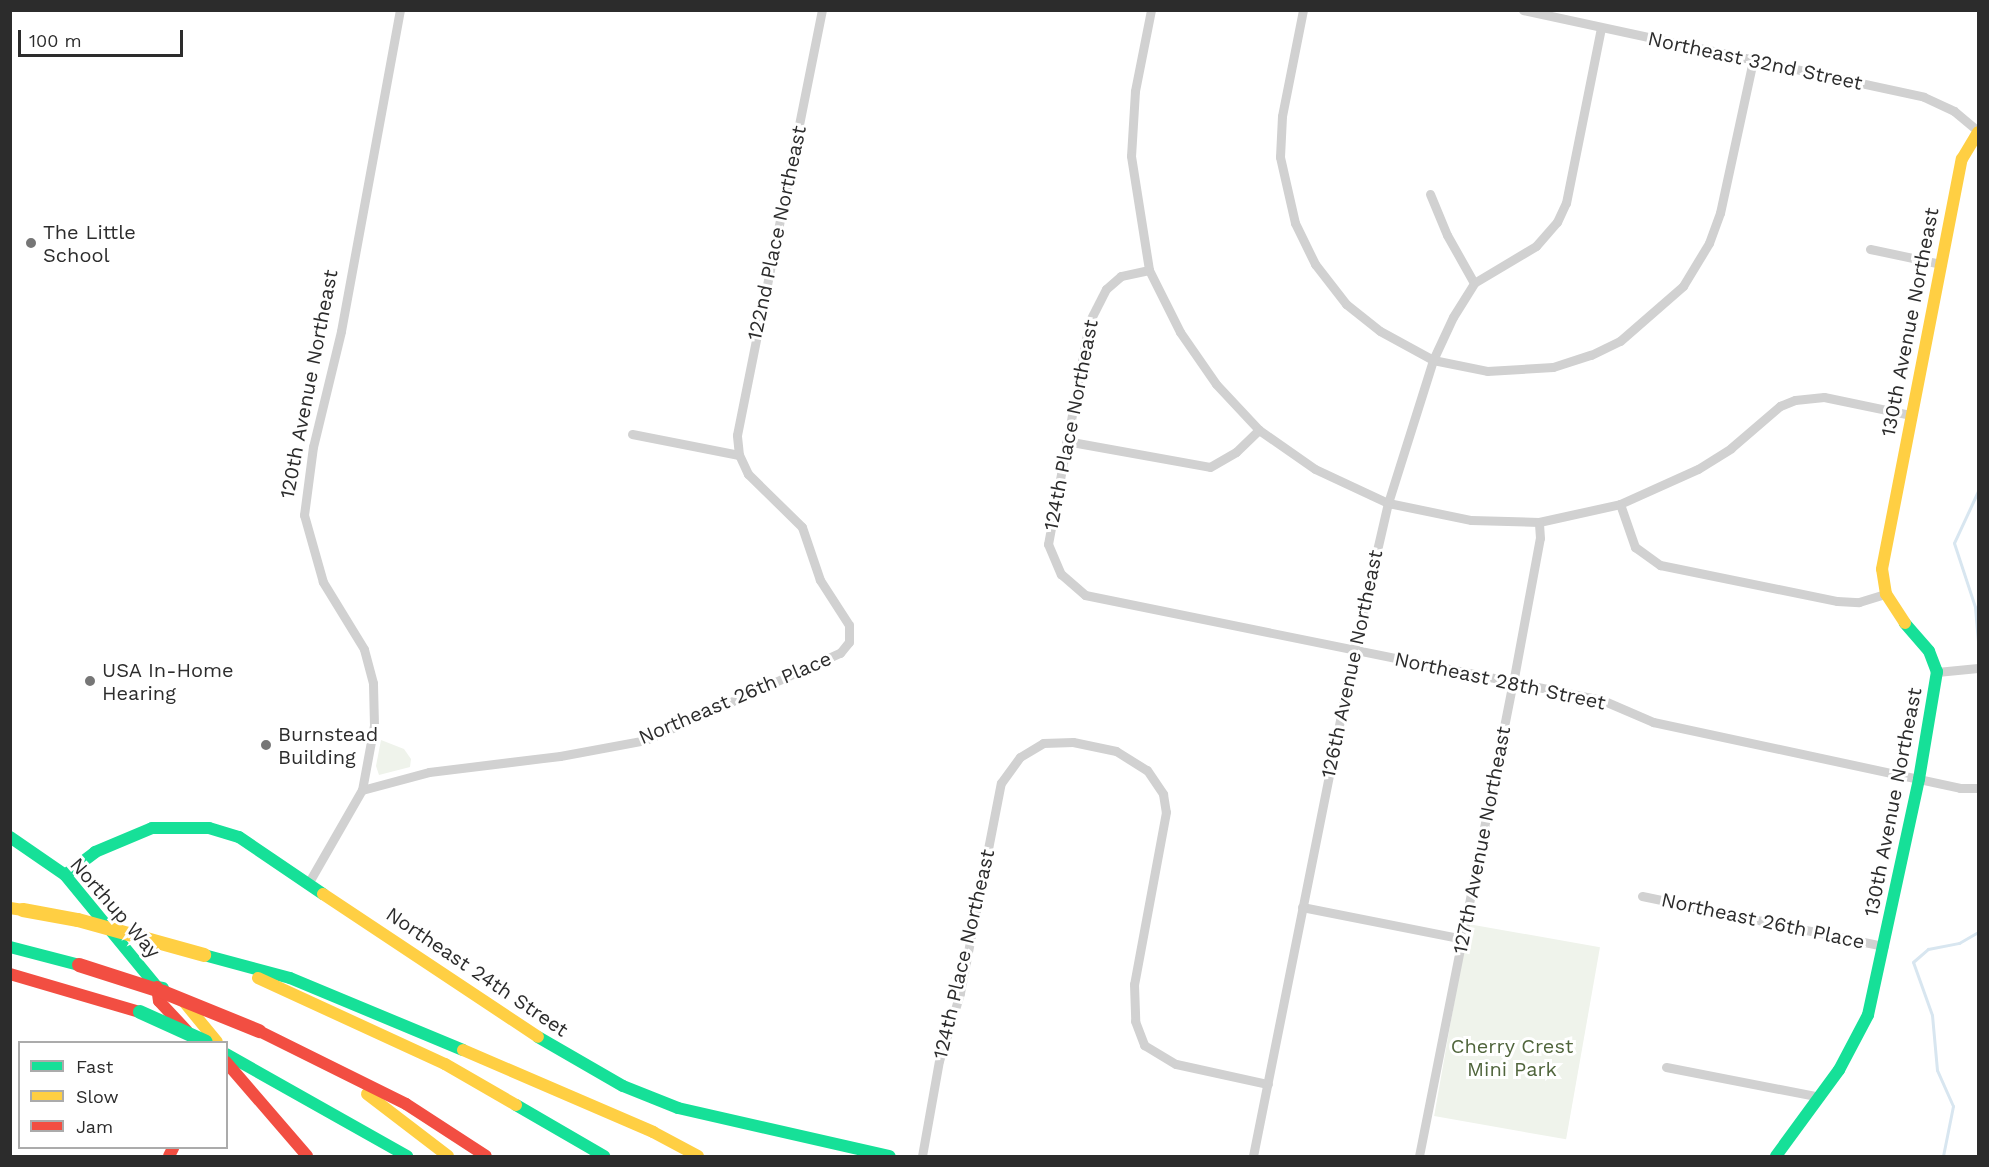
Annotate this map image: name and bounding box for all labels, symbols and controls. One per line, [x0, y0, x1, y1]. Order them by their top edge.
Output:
scale bar [21, 18, 186, 56]
street label: Northeast 32nd Street [1646, 27, 1864, 95]
text: 100 m [29, 30, 82, 51]
street label: 122nd Place Northeast [743, 124, 811, 342]
street label: 130th Avenue Northeast [1876, 205, 1944, 439]
place label: The Little School [43, 220, 136, 267]
marker: The Little School [24, 236, 38, 250]
street label: 120th Avenue Northeast [275, 267, 343, 501]
street label: 124th Place Northeast [1039, 317, 1103, 533]
street label: 126th Avenue Northeast [1316, 547, 1388, 781]
street label: Northeast 26th Place [635, 646, 835, 750]
street label: Northeast 28th Street [1392, 647, 1608, 715]
place label: USA In-Home Hearing [102, 658, 234, 705]
marker: USA In-Home Hearing [83, 674, 97, 688]
street label: 130th Avenue Northeast [1859, 685, 1927, 919]
place label: Burnstead Building [278, 722, 378, 769]
street label: 127th Avenue Northeast [1448, 724, 1516, 956]
marker: Burnstead Building [259, 738, 273, 752]
street label: 124th Place Northeast [928, 847, 1000, 1061]
street label: Northup Way [65, 853, 165, 963]
street label: Northeast 26th Place [1659, 888, 1867, 954]
street label: Northeast 24th Street [381, 902, 573, 1042]
park label: Cherry Crest Mini Park [1450, 1034, 1574, 1081]
legend [18, 1041, 228, 1149]
text: Fast [76, 1056, 113, 1077]
text: Slow [76, 1086, 119, 1107]
text: Jam [76, 1116, 113, 1137]

